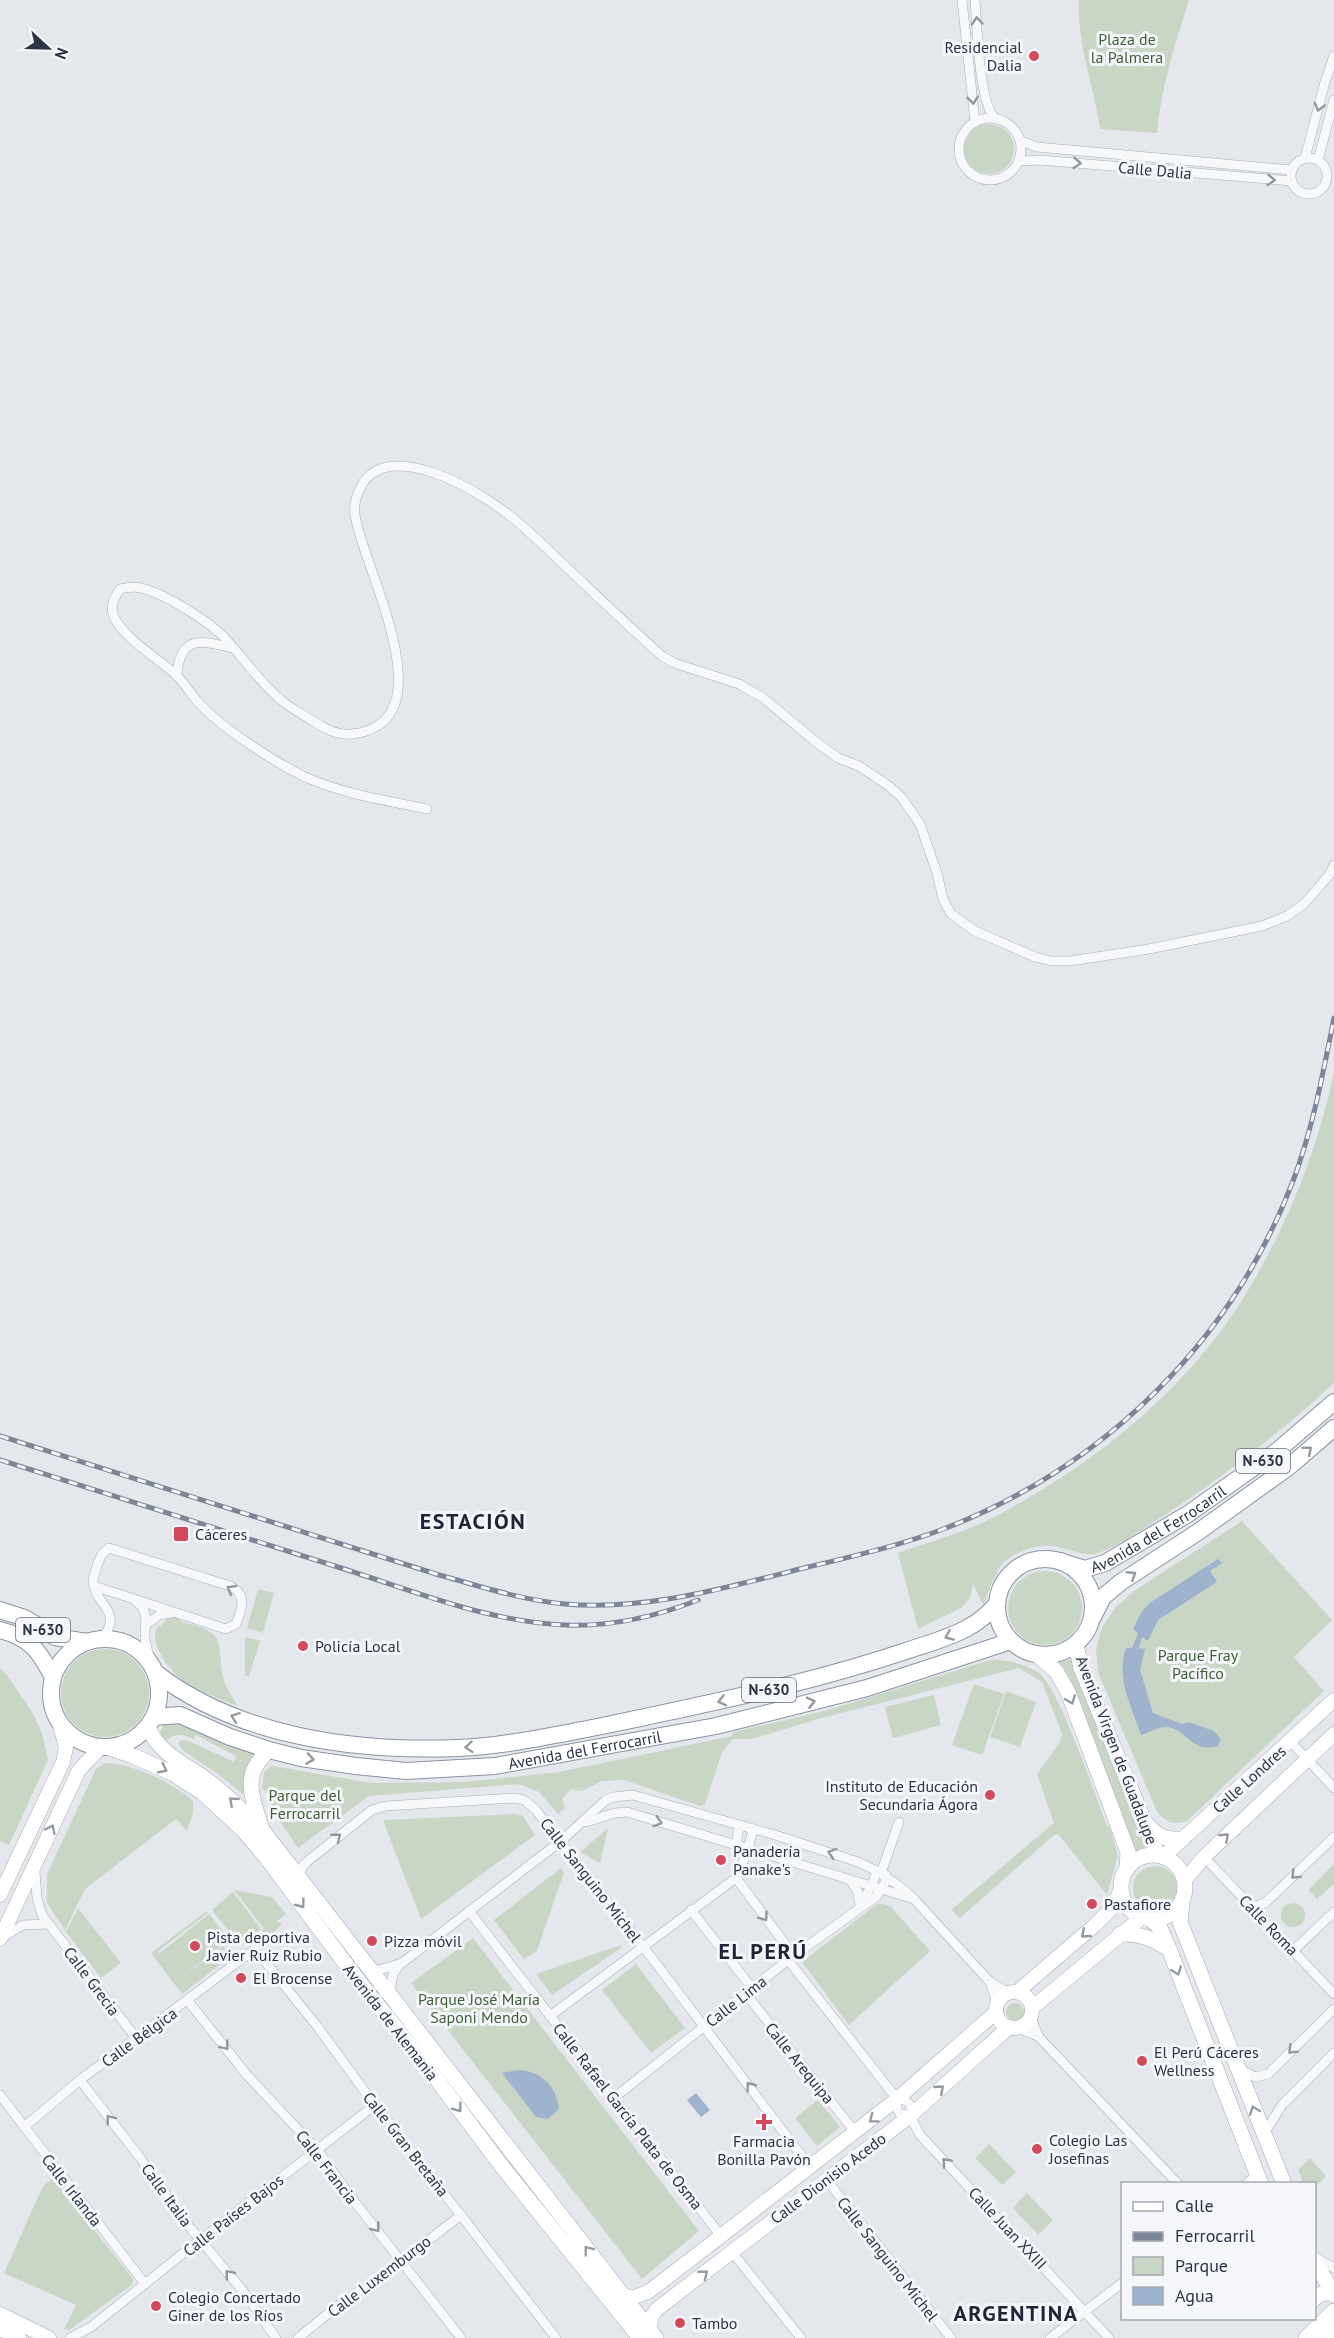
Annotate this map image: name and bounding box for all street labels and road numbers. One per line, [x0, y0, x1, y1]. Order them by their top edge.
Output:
street label: Calle Dalia [1117, 157, 1193, 183]
road number: N-630 [1236, 1449, 1290, 1473]
street label: Avenida del Ferrocarril [1088, 1480, 1230, 1577]
road number: N-630 [16, 1618, 70, 1642]
street label: Avenida Virgen de Guadalupe [1072, 1653, 1162, 1847]
road number: N-630 [742, 1678, 796, 1702]
street label: Avenida del Ferrocarril [507, 1726, 663, 1773]
street label: Calle Londres [1208, 1741, 1290, 1817]
street label: Calle Sanguino Michel [536, 1814, 646, 1947]
street label: Calle Roma [1235, 1890, 1303, 1960]
street label: Calle Grecia [60, 1943, 124, 2019]
street label: Avenida de Alemania [339, 1960, 443, 2084]
street label: Calle Lima [701, 1971, 771, 2031]
street label: Calle Bélgica [97, 2003, 181, 2071]
street label: Calle Arequipa [761, 2018, 839, 2108]
street label: Calle Rafael García Plata de Osma [549, 2019, 707, 2213]
street label: Calle Gran Bretaña [359, 2088, 453, 2200]
street label: Calle Francia [292, 2126, 362, 2208]
street label: Calle Dionisio Acedo [766, 2128, 890, 2228]
street label: Calle Irlanda [37, 2150, 107, 2230]
street label: Calle Italia [137, 2159, 197, 2231]
street label: Calle Países Bajos [179, 2169, 287, 2260]
street label: Calle Juan XXIII [965, 2183, 1051, 2273]
street label: Calle Sanguino Michel [833, 2193, 943, 2326]
street label: Calle Luxemburgo [323, 2231, 435, 2321]

